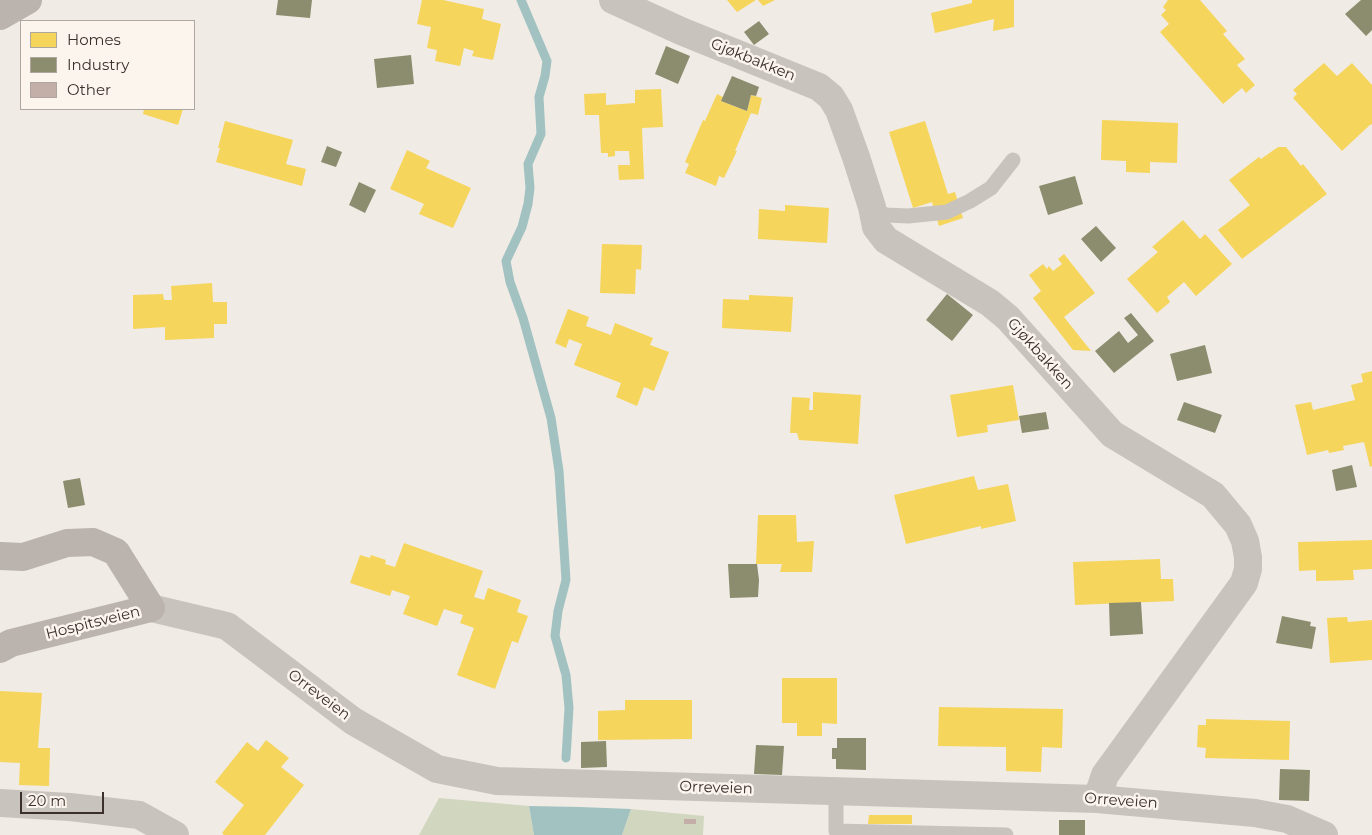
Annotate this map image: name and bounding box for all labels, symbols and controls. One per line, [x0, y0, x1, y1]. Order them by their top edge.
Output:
legend [20, 20, 195, 110]
text: Homes [67, 30, 121, 49]
street label: Gjøkbakken [708, 35, 798, 85]
text: Industry [67, 55, 129, 74]
text: Other [67, 80, 111, 99]
street label: Gjøkbakken [1003, 315, 1077, 393]
street label: Hospitsveien [44, 603, 142, 643]
street label: Orreveien [284, 666, 354, 724]
street label: Orreveien [679, 778, 753, 798]
scale bar [22, 782, 106, 814]
street label: Orreveien [1084, 789, 1158, 813]
text: 20 m [28, 791, 66, 810]

